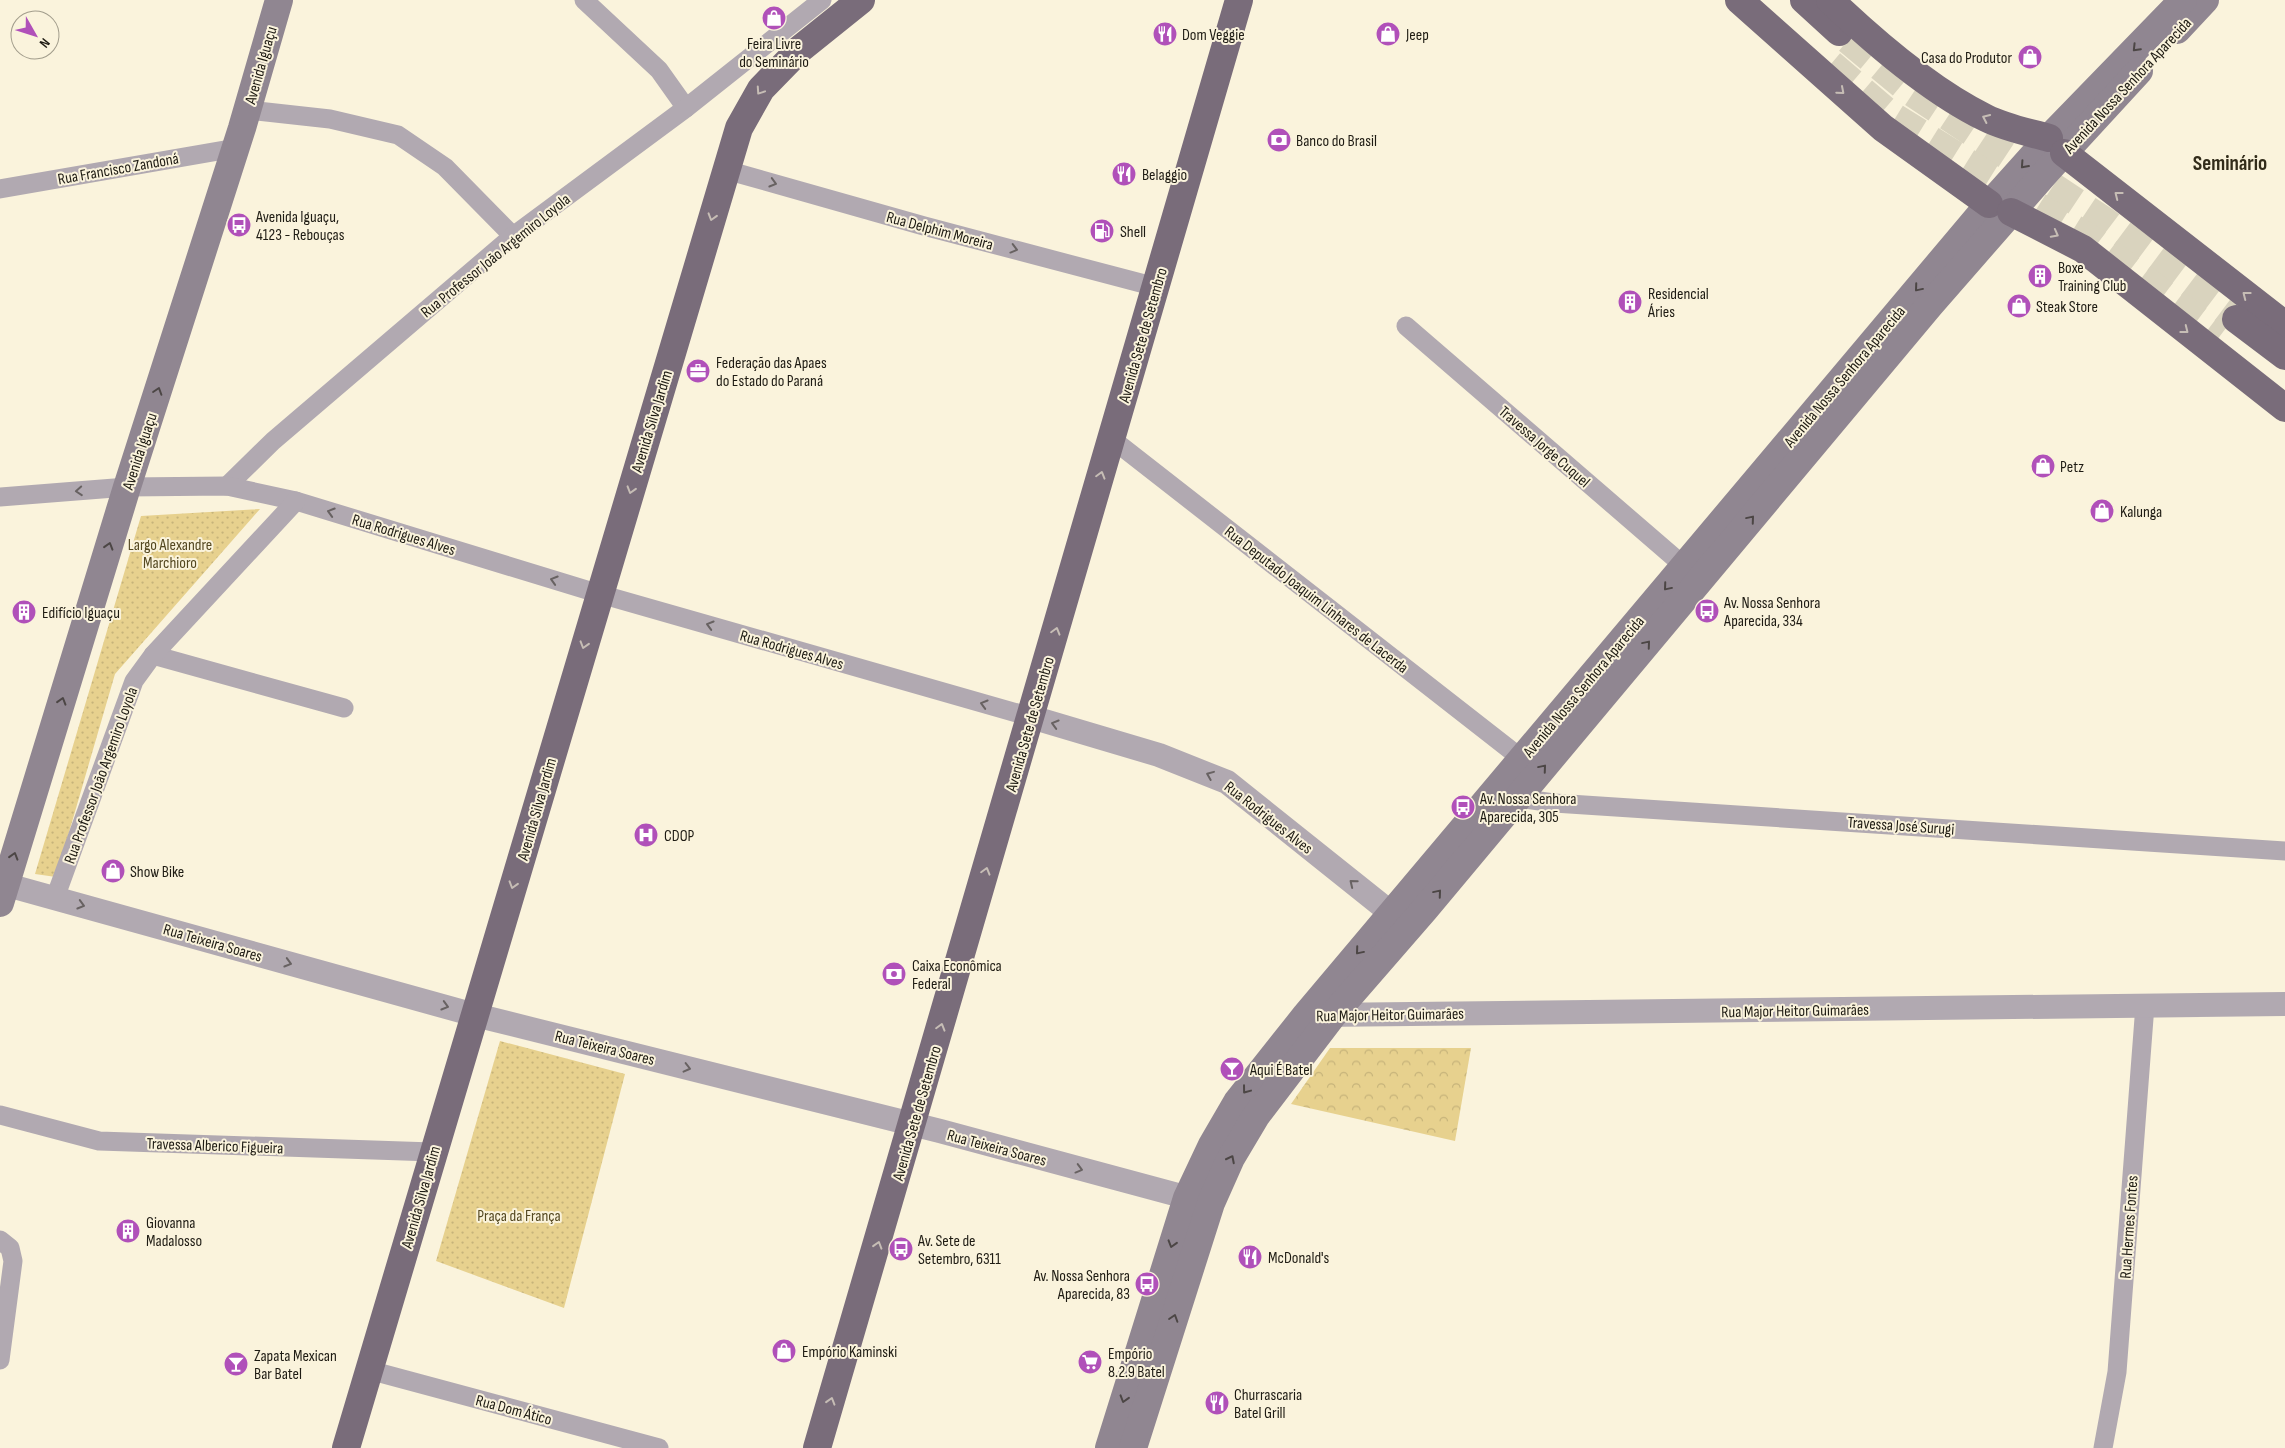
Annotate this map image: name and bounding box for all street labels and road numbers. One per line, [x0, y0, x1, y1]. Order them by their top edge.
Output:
street label: Avenida Nossa Senhora Aparecida [2060, 14, 2196, 159]
street label: Avenida Iguaçu [241, 24, 282, 107]
street label: Rua Francisco Zandoná [56, 149, 180, 189]
street label: Rua Professor João Argemiro Loyola [418, 190, 574, 322]
street label: Rua Delphim Moreira [884, 208, 995, 255]
street label: Avenida Sete de Setembro [1115, 266, 1172, 406]
street label: Avenida Nossa Senhora Aparecida [1780, 302, 1910, 452]
street label: Avenida Silva Jardim [628, 368, 677, 476]
street label: Travessa Jorge Cuquel [1495, 402, 1594, 492]
street label: Avenida Iguaçu [119, 411, 162, 493]
street label: Rua Rodrigues Alves [350, 511, 458, 560]
street label: Rua Deputado Joaquim Linhares de Lacerda [1220, 523, 1412, 678]
street label: Avenida Nossa Senhora Aparecida [1519, 612, 1649, 762]
street label: Rua Rodrigues Alves [738, 627, 846, 674]
street label: Avenida Sete de Setembro [1002, 655, 1059, 795]
street label: Rua Professor João Argemiro Loyola [61, 685, 142, 866]
street label: Avenida Silva Jardim [513, 756, 561, 864]
street label: Rua Rodrigues Alves [1220, 778, 1316, 859]
street label: Travessa José Surugi [1847, 813, 1955, 840]
street label: Rua Teixeira Soares [161, 920, 264, 967]
street label: Rua Major Heitor Guimarães [1721, 1001, 1869, 1022]
street label: Rua Major Heitor Guimarães [1316, 1005, 1464, 1026]
street label: Rua Teixeira Soares [553, 1027, 657, 1070]
street label: Avenida Sete de Setembro [889, 1044, 946, 1184]
street label: Rua Teixeira Soares [945, 1126, 1049, 1171]
street label: Travessa Alberico Figueira [146, 1135, 284, 1158]
street label: Avenida Silva Jardim [397, 1144, 445, 1252]
street label: Rua Hermes Fontes [2116, 1175, 2143, 1279]
street label: Rua Dom Ático [474, 1391, 554, 1430]

